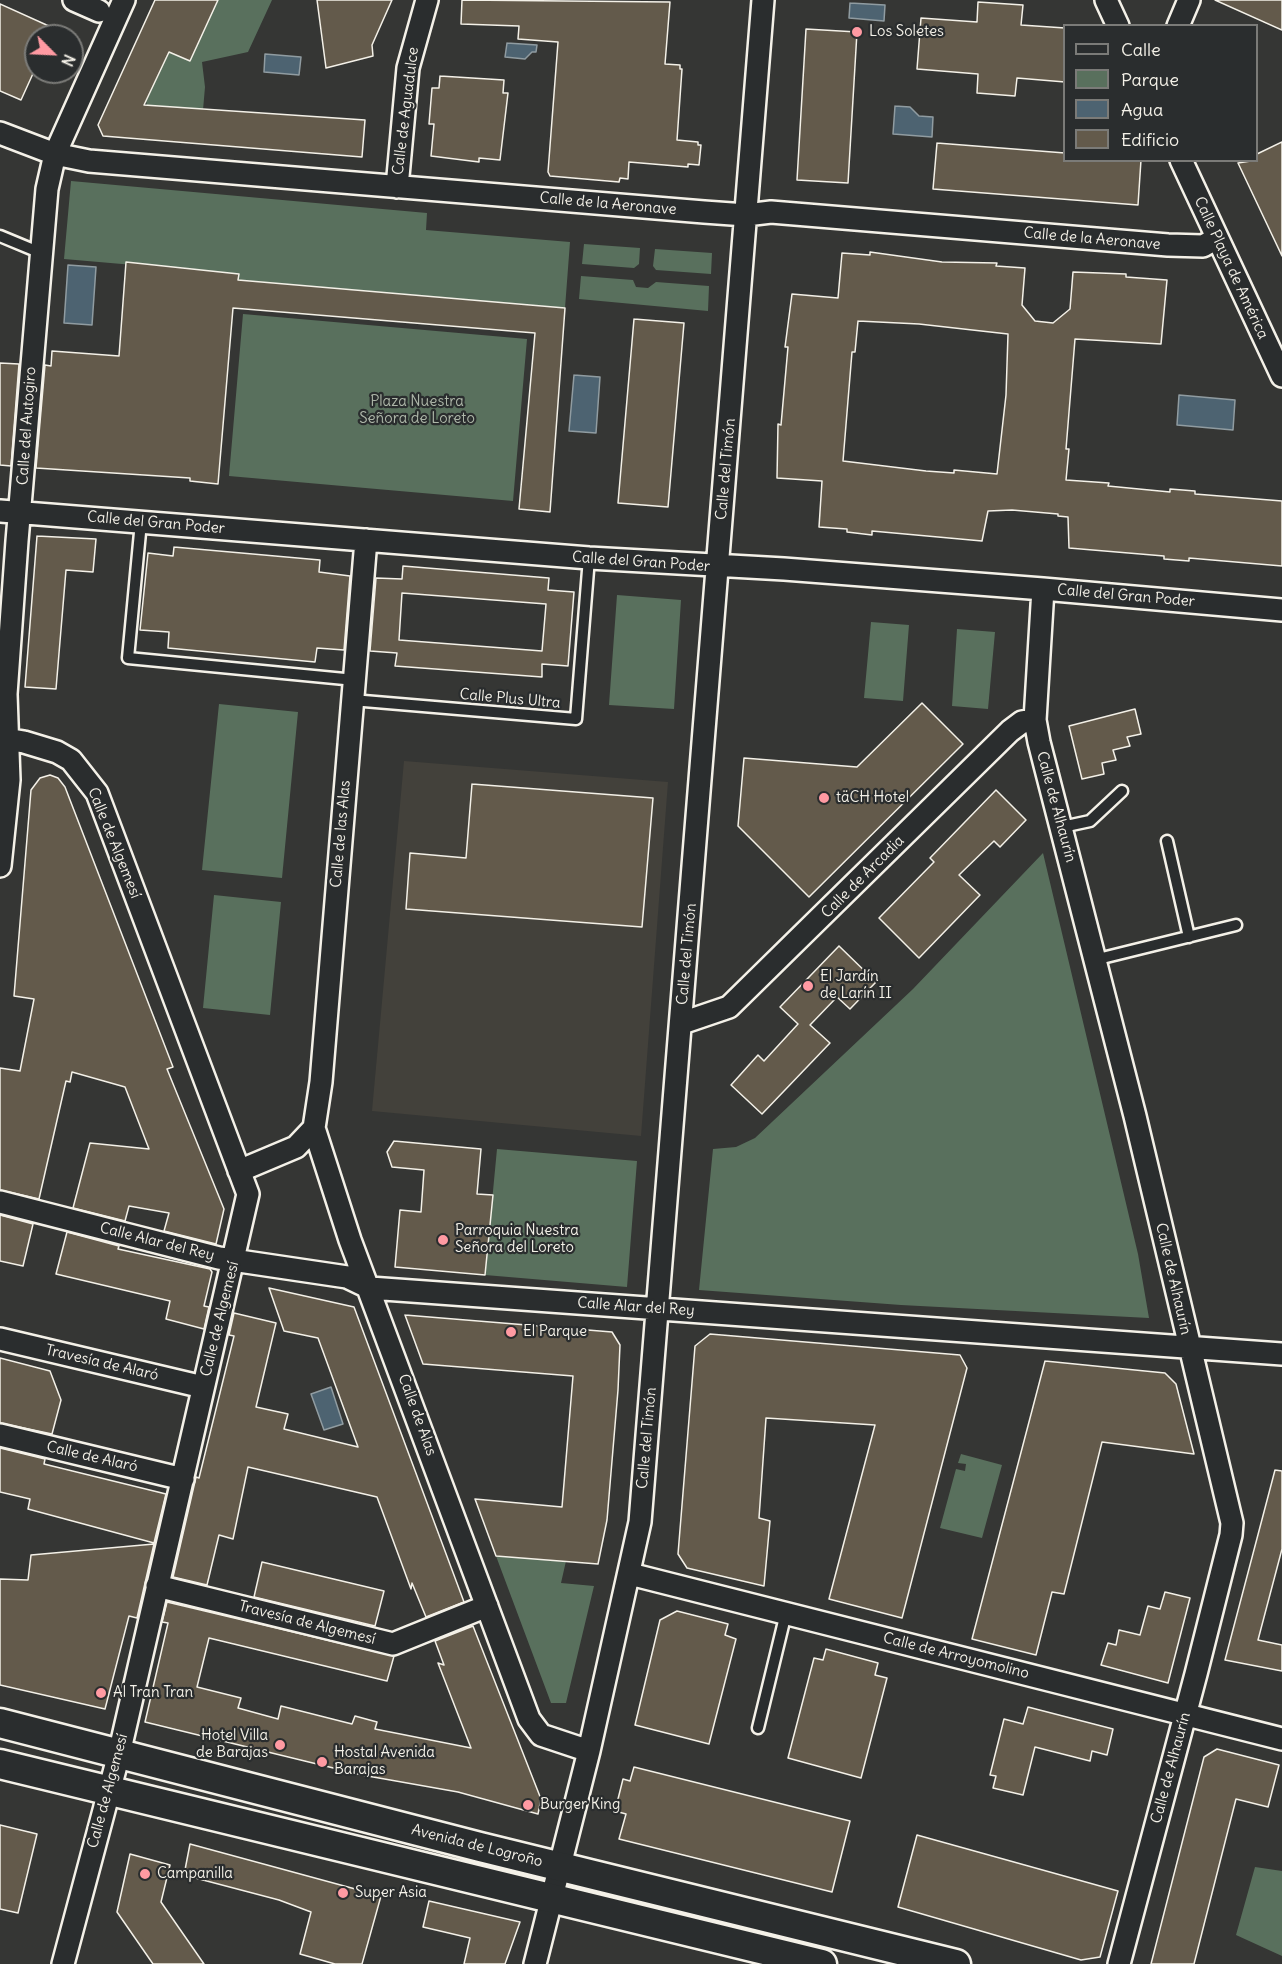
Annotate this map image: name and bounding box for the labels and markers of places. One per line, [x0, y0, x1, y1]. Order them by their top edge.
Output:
place label: Los Soletes [869, 23, 944, 41]
marker: Los Soletes [850, 25, 864, 39]
place label: täCH Hotel [836, 789, 909, 807]
marker: täCH Hotel [817, 791, 831, 805]
place label: El Jardín de Larín II [820, 968, 892, 1003]
marker: El Jardín de Larín II [801, 979, 815, 993]
place label: Parroquia Nuestra Señora del Loreto [455, 1222, 579, 1257]
marker: Parroquia Nuestra Señora del Loreto [436, 1233, 450, 1247]
place label: El Parque [523, 1323, 587, 1341]
marker: El Parque [504, 1325, 518, 1339]
place label: Al Tran Tran [113, 1684, 193, 1702]
marker: Al Tran Tran [94, 1686, 108, 1700]
place label: Hotel Villa de Barajas [196, 1727, 268, 1762]
marker: Hotel Villa de Barajas [273, 1738, 287, 1752]
place label: Hostal Avenida Barajas [334, 1744, 435, 1779]
marker: Hostal Avenida Barajas [315, 1755, 329, 1769]
place label: Burger King [540, 1796, 620, 1814]
marker: Burger King [521, 1798, 535, 1812]
place label: Campanilla [157, 1865, 233, 1883]
marker: Campanilla [138, 1867, 152, 1881]
place label: Super Asia [355, 1884, 427, 1902]
marker: Super Asia [336, 1886, 350, 1900]

